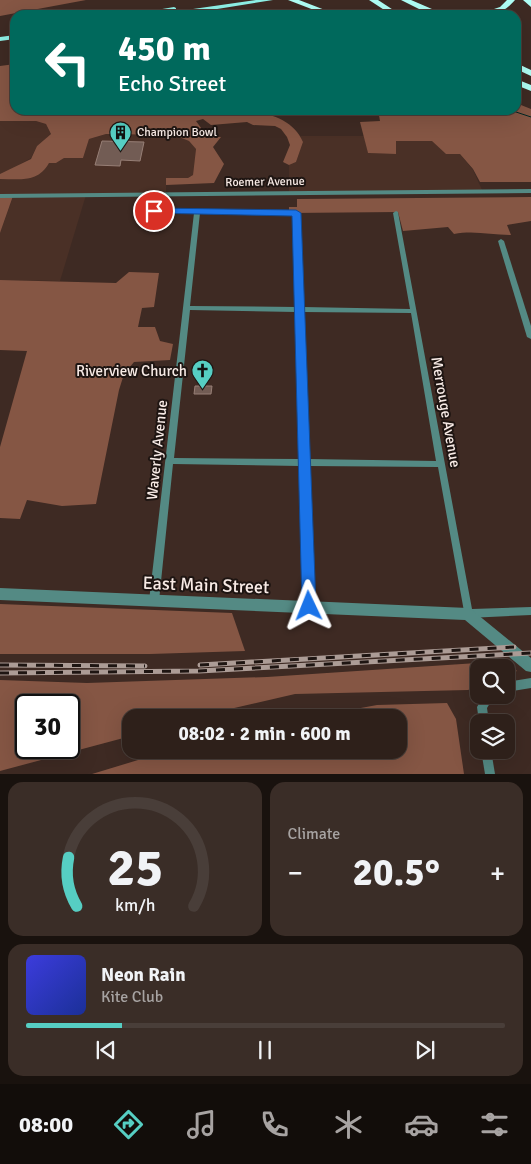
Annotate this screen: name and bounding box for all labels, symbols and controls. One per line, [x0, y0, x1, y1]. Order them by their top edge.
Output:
text: 450 m [118, 27, 211, 70]
icon: left [35, 30, 100, 95]
text: Echo Street [118, 70, 226, 97]
building icon: Champion Bowl [109, 120, 133, 151]
place label: Champion Bowl [137, 125, 218, 140]
street label: Roemer Avenue [225, 174, 305, 190]
pin [133, 190, 175, 232]
icon: arrive [140, 197, 168, 225]
street label: Merrouge Avenue [427, 355, 465, 469]
church icon: Riverview Church [191, 359, 215, 390]
place label: Riverview Church [76, 362, 187, 380]
street label: Waverly Avenue [143, 399, 171, 501]
street label: East Main Street [142, 572, 270, 598]
position arrow [282, 579, 334, 631]
map controls [470, 659, 515, 759]
button: search [470, 659, 515, 704]
speed limit sign: 30 [15, 694, 80, 759]
button: layers [470, 714, 515, 759]
text: 08:02 · 2 min · 600 m [178, 722, 351, 746]
text: Climate [288, 824, 340, 844]
text: 25 [107, 836, 163, 900]
text: 20.5° [352, 849, 440, 896]
text: − [288, 856, 303, 890]
text: + [490, 856, 505, 890]
text: km/h [115, 894, 155, 916]
text: Neon Rain [101, 963, 186, 987]
text: Kite Club [101, 987, 163, 1007]
icon: previous [92, 1036, 120, 1064]
icon: pause [251, 1036, 279, 1064]
icon: next [411, 1036, 439, 1064]
icon: directions [111, 1107, 146, 1142]
icon: music [184, 1107, 219, 1142]
icon: phone [257, 1107, 292, 1142]
icon: climate [331, 1107, 366, 1142]
icon: car [404, 1107, 439, 1142]
icon: filters [477, 1107, 512, 1142]
text: 08:00 [19, 1111, 73, 1138]

